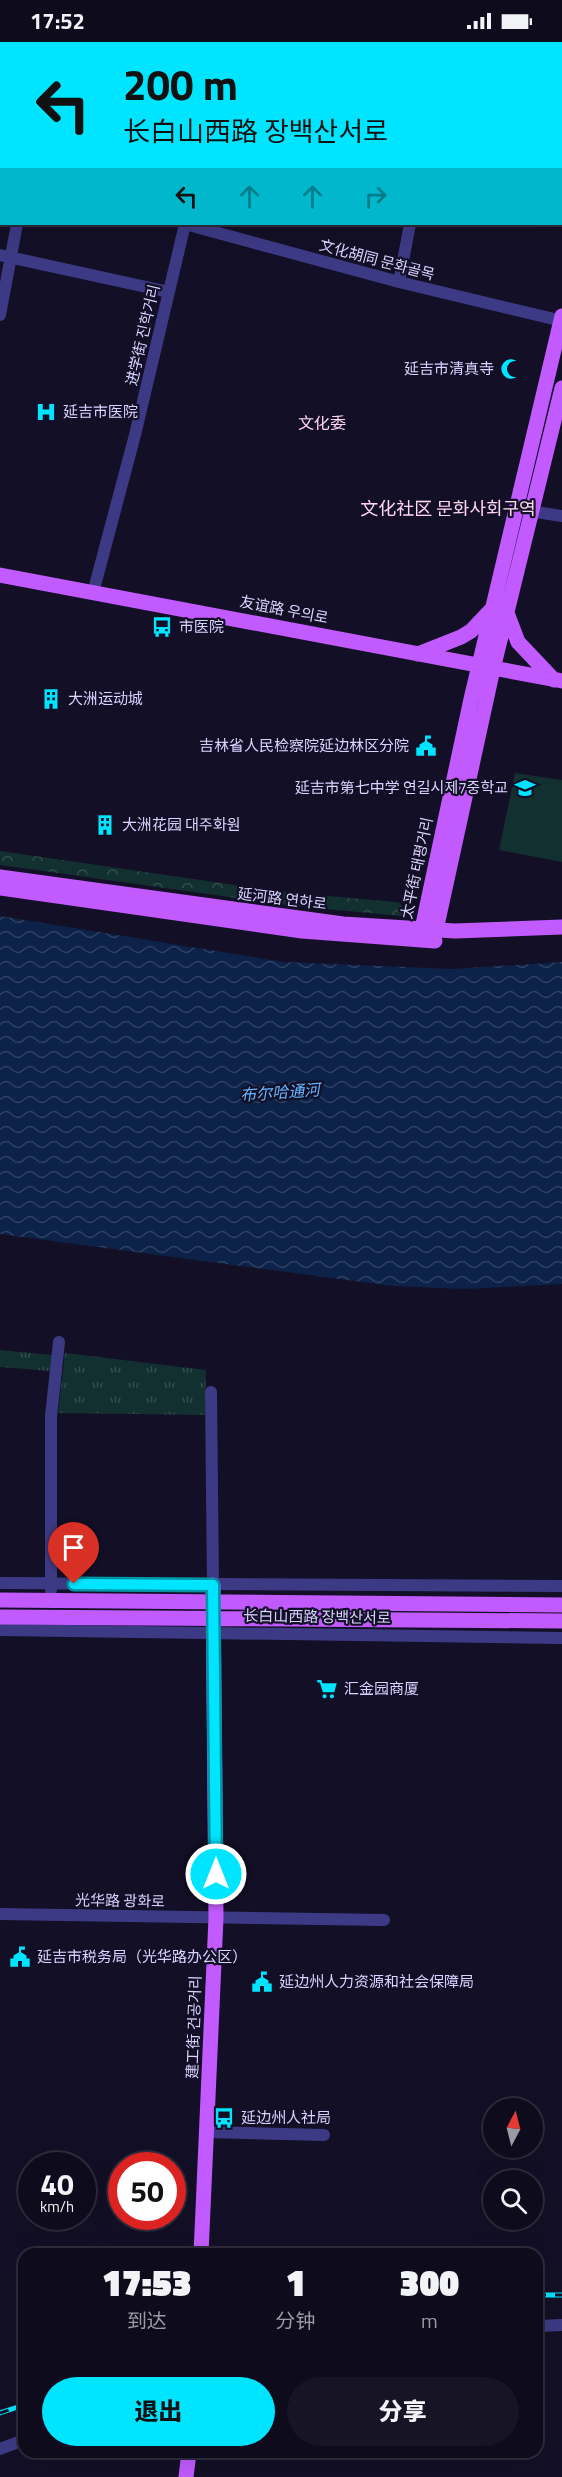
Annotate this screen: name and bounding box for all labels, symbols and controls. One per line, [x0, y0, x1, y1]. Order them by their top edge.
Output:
text: 17:52 [30, 4, 85, 38]
text: 200 m [123, 52, 238, 116]
icon: left [24, 66, 102, 144]
text: 长白山西路 장백산서로 [123, 110, 388, 151]
icon: left [170, 180, 203, 213]
icon: ahead [233, 180, 266, 213]
icon: ahead [296, 180, 329, 213]
icon: right [359, 180, 392, 213]
street label: 文化胡同 문화골목 [317, 233, 437, 286]
street label: 进学街 진학거리 [120, 282, 165, 388]
place label: 延吉市清真寺 [404, 357, 494, 380]
mosque icon: 延吉市清真寺 [499, 357, 523, 381]
hospital icon: 延吉市医院 [34, 400, 58, 424]
place label: 延吉市医院 [63, 400, 138, 423]
district label: 文化委 [298, 411, 346, 435]
district label: 文化社区 문화사회구역 [360, 495, 536, 522]
street label: 友谊路 우의로 [238, 590, 330, 629]
bus stop icon: 市医院 [150, 615, 174, 639]
place label: 市医院 [179, 615, 224, 638]
building icon: 大洲运动城 [39, 687, 63, 711]
place label: 大洲运动城 [68, 687, 143, 710]
place label: 吉林省人民检察院延边林区分院 [199, 734, 409, 757]
public building icon: 吉林省人民检察院延边林区分院 [414, 734, 438, 758]
place label: 延吉市第七中学 연길시제7중학교 [295, 776, 508, 799]
school or university icon: 延吉市第七中学 연길시제7중학교 [513, 776, 537, 800]
building icon: 大洲花园 대주화원 [93, 813, 117, 837]
place label: 大洲花园 대주화원 [122, 813, 241, 836]
street label: 太平街 태평거리 [395, 815, 439, 921]
street label: 延河路 연하로 [236, 882, 328, 915]
water label: 布尔哈通河 [239, 1077, 324, 1107]
pin [48, 1522, 99, 1584]
icon: arrive [57, 1531, 90, 1564]
street label: 长白山西路 장백산서로 [243, 1604, 391, 1629]
supermarket icon: 汇金园商厦 [315, 1677, 339, 1701]
place label: 汇金园商厦 [344, 1677, 419, 1700]
position arrow [184, 1842, 248, 1906]
street label: 光华路 광화로 [75, 1888, 165, 1913]
public building icon: 延吉市税务局（光华路办公区） [8, 1945, 32, 1969]
place label: 延吉市税务局（光华路办公区） [37, 1945, 247, 1968]
public building icon: 延边州人力资源和社会保障局 [250, 1970, 274, 1994]
place label: 延边州人力资源和社会保障局 [279, 1970, 474, 1993]
street label: 建工街 건공거리 [180, 1975, 207, 2079]
north arrow [483, 2098, 543, 2158]
map controls [483, 2098, 543, 2230]
bus stop icon: 延边州人社局 [212, 2106, 236, 2130]
place label: 延边州人社局 [241, 2106, 331, 2129]
speed limit sign: 50 [108, 2152, 186, 2230]
text: 40 [40, 2161, 74, 2207]
button: search [483, 2170, 543, 2230]
text: km/h [40, 2195, 74, 2218]
text: 17:53 [102, 2255, 192, 2310]
text: 1 [286, 2255, 305, 2310]
text: 300 [400, 2255, 459, 2310]
text: 到达 [127, 2305, 167, 2336]
text: 分钟 [276, 2305, 316, 2336]
text: m [421, 2305, 438, 2336]
button: 退出 [42, 2377, 275, 2446]
button: 分享 [287, 2377, 519, 2446]

